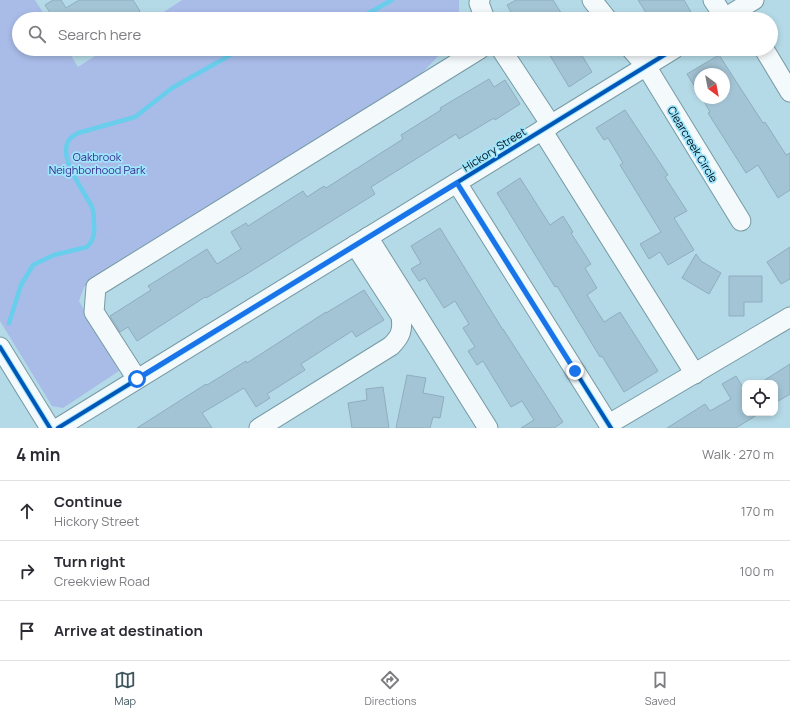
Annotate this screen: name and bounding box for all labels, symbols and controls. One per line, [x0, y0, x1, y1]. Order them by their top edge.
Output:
search box [12, 12, 778, 56]
icon: search [26, 23, 48, 45]
text: Search here [58, 24, 141, 45]
north arrow [694, 68, 730, 104]
street label: Clearcreek Circle [664, 103, 722, 185]
street label: Hickory Street [459, 123, 529, 175]
park label: Oakbrook Neighborhood Park [49, 149, 146, 177]
route end [566, 362, 584, 380]
route start [128, 370, 146, 388]
map controls [742, 380, 778, 416]
button: locate [742, 380, 778, 416]
text: 4 min [16, 443, 60, 466]
text: Walk · 270 m [702, 445, 774, 463]
text: Continue [54, 491, 122, 512]
icon: ahead [16, 500, 38, 522]
text: 170 m [741, 502, 774, 520]
text: Hickory Street [54, 512, 139, 530]
text: Turn right [54, 551, 125, 572]
icon: right [16, 560, 38, 582]
text: 100 m [739, 562, 774, 580]
text: Creekview Road [54, 572, 150, 590]
icon: arrive [16, 620, 38, 642]
text: Arrive at destination [54, 620, 203, 641]
tab: Map [114, 669, 136, 708]
tab: Directions [364, 669, 417, 708]
tab: Saved [645, 669, 676, 708]

